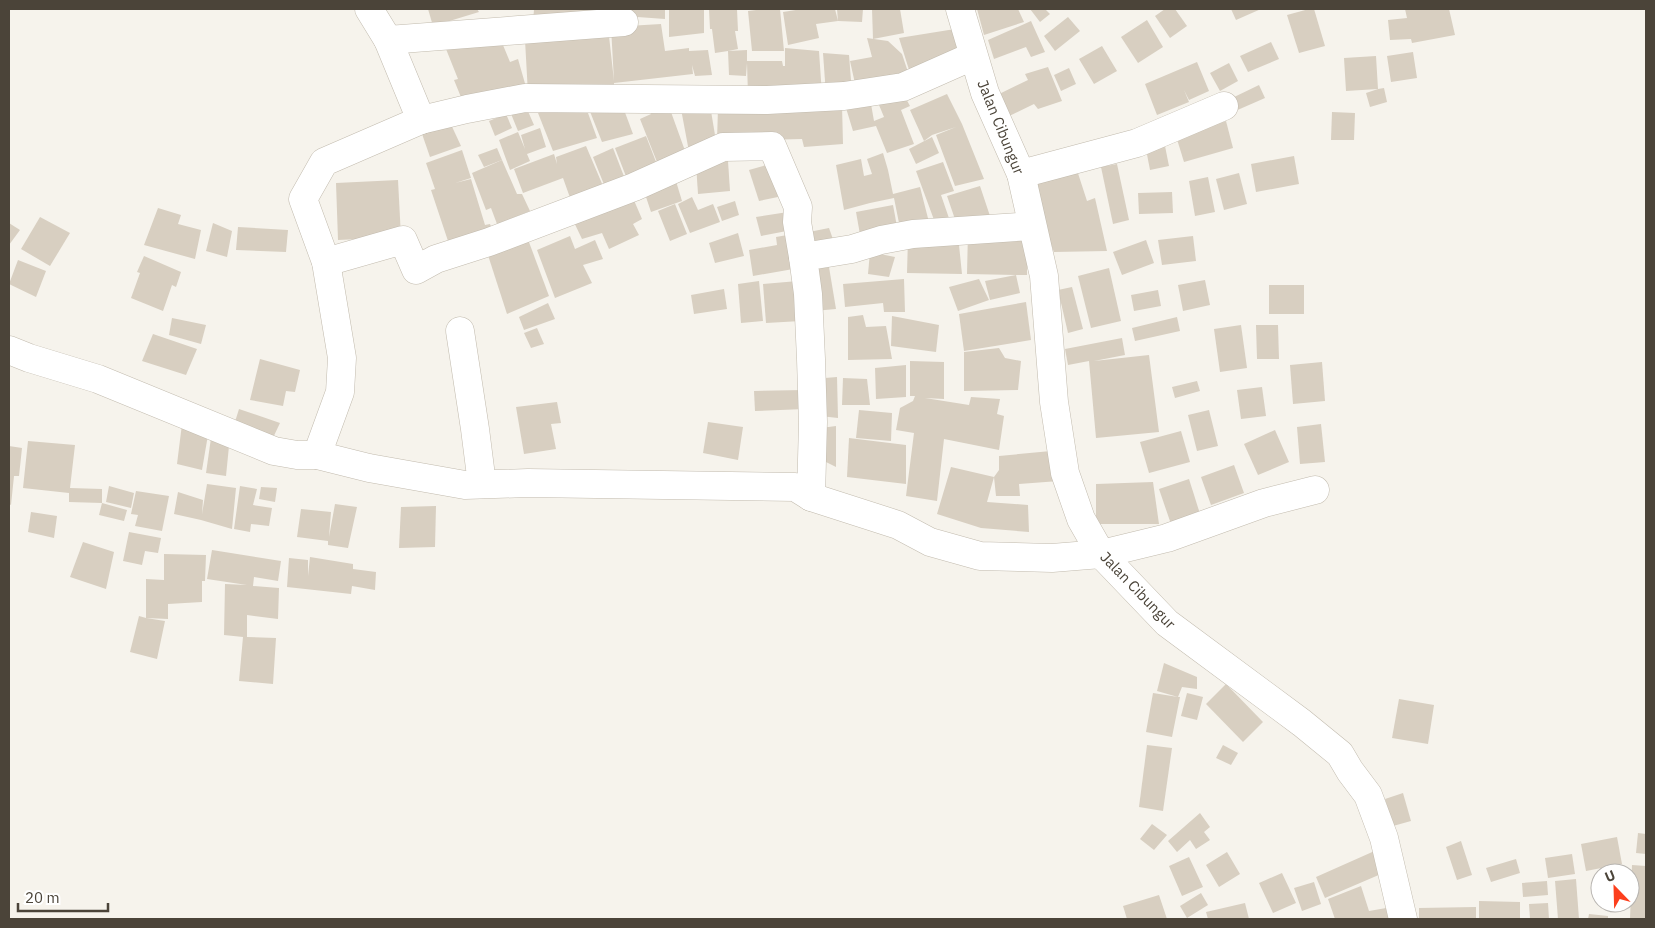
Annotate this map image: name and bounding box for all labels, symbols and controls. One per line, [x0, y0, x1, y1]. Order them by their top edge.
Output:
street label: Jalan Cibungur [973, 77, 1029, 178]
street label: Jalan Cibungur [1096, 547, 1180, 633]
north arrow [1590, 863, 1640, 913]
text: U [1602, 866, 1618, 886]
scale bar [18, 880, 108, 912]
text: 20 m [25, 888, 60, 907]

